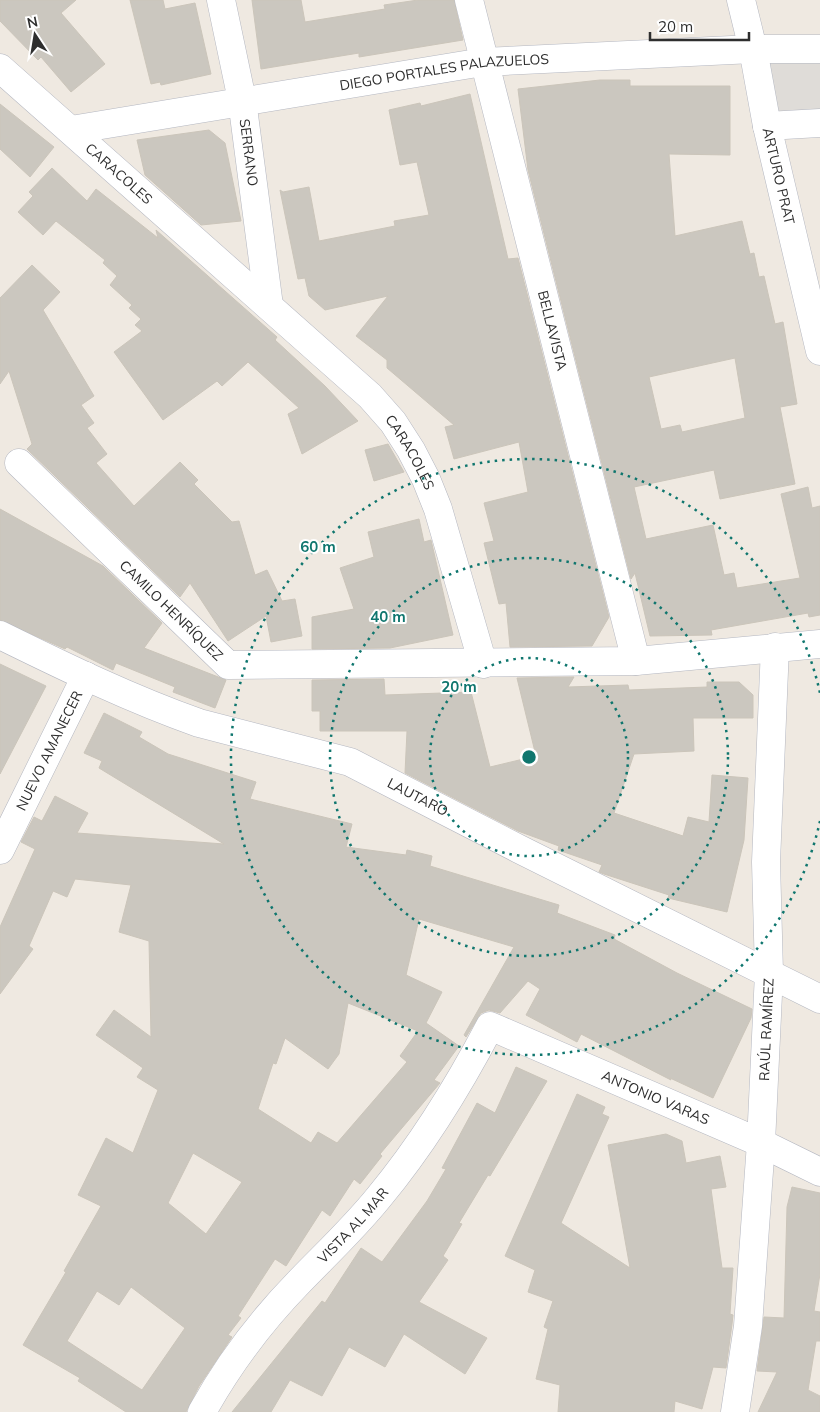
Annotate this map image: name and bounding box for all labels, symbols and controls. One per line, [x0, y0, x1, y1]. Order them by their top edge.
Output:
north arrow [10, 10, 60, 60]
scale bar [650, 10, 749, 42]
text: N [25, 12, 39, 32]
text: 20 m [658, 17, 693, 36]
street label: DIEGO PORTALES PALAZUELOS [338, 50, 550, 95]
street label: SERRANO [236, 118, 262, 187]
street label: ARTURO PRAT [759, 126, 799, 227]
street label: CARACOLES [82, 139, 157, 208]
street label: BELLAVISTA [534, 289, 571, 373]
street label: CARACOLES [382, 411, 438, 493]
text: 60 m [300, 537, 336, 556]
street label: CAMILO HENRÍQUEZ [116, 556, 227, 665]
text: 40 m [370, 607, 406, 626]
text: 20 m [441, 677, 477, 696]
street label: NUEVO AMANECER [12, 687, 87, 813]
centre of rings [520, 748, 538, 766]
street label: LAUTARO [384, 774, 451, 820]
street label: RAÚL RAMÍREZ [755, 978, 778, 1081]
street label: ANTONIO VARAS [599, 1066, 713, 1129]
street label: VISTA AL MAR [314, 1183, 393, 1267]

